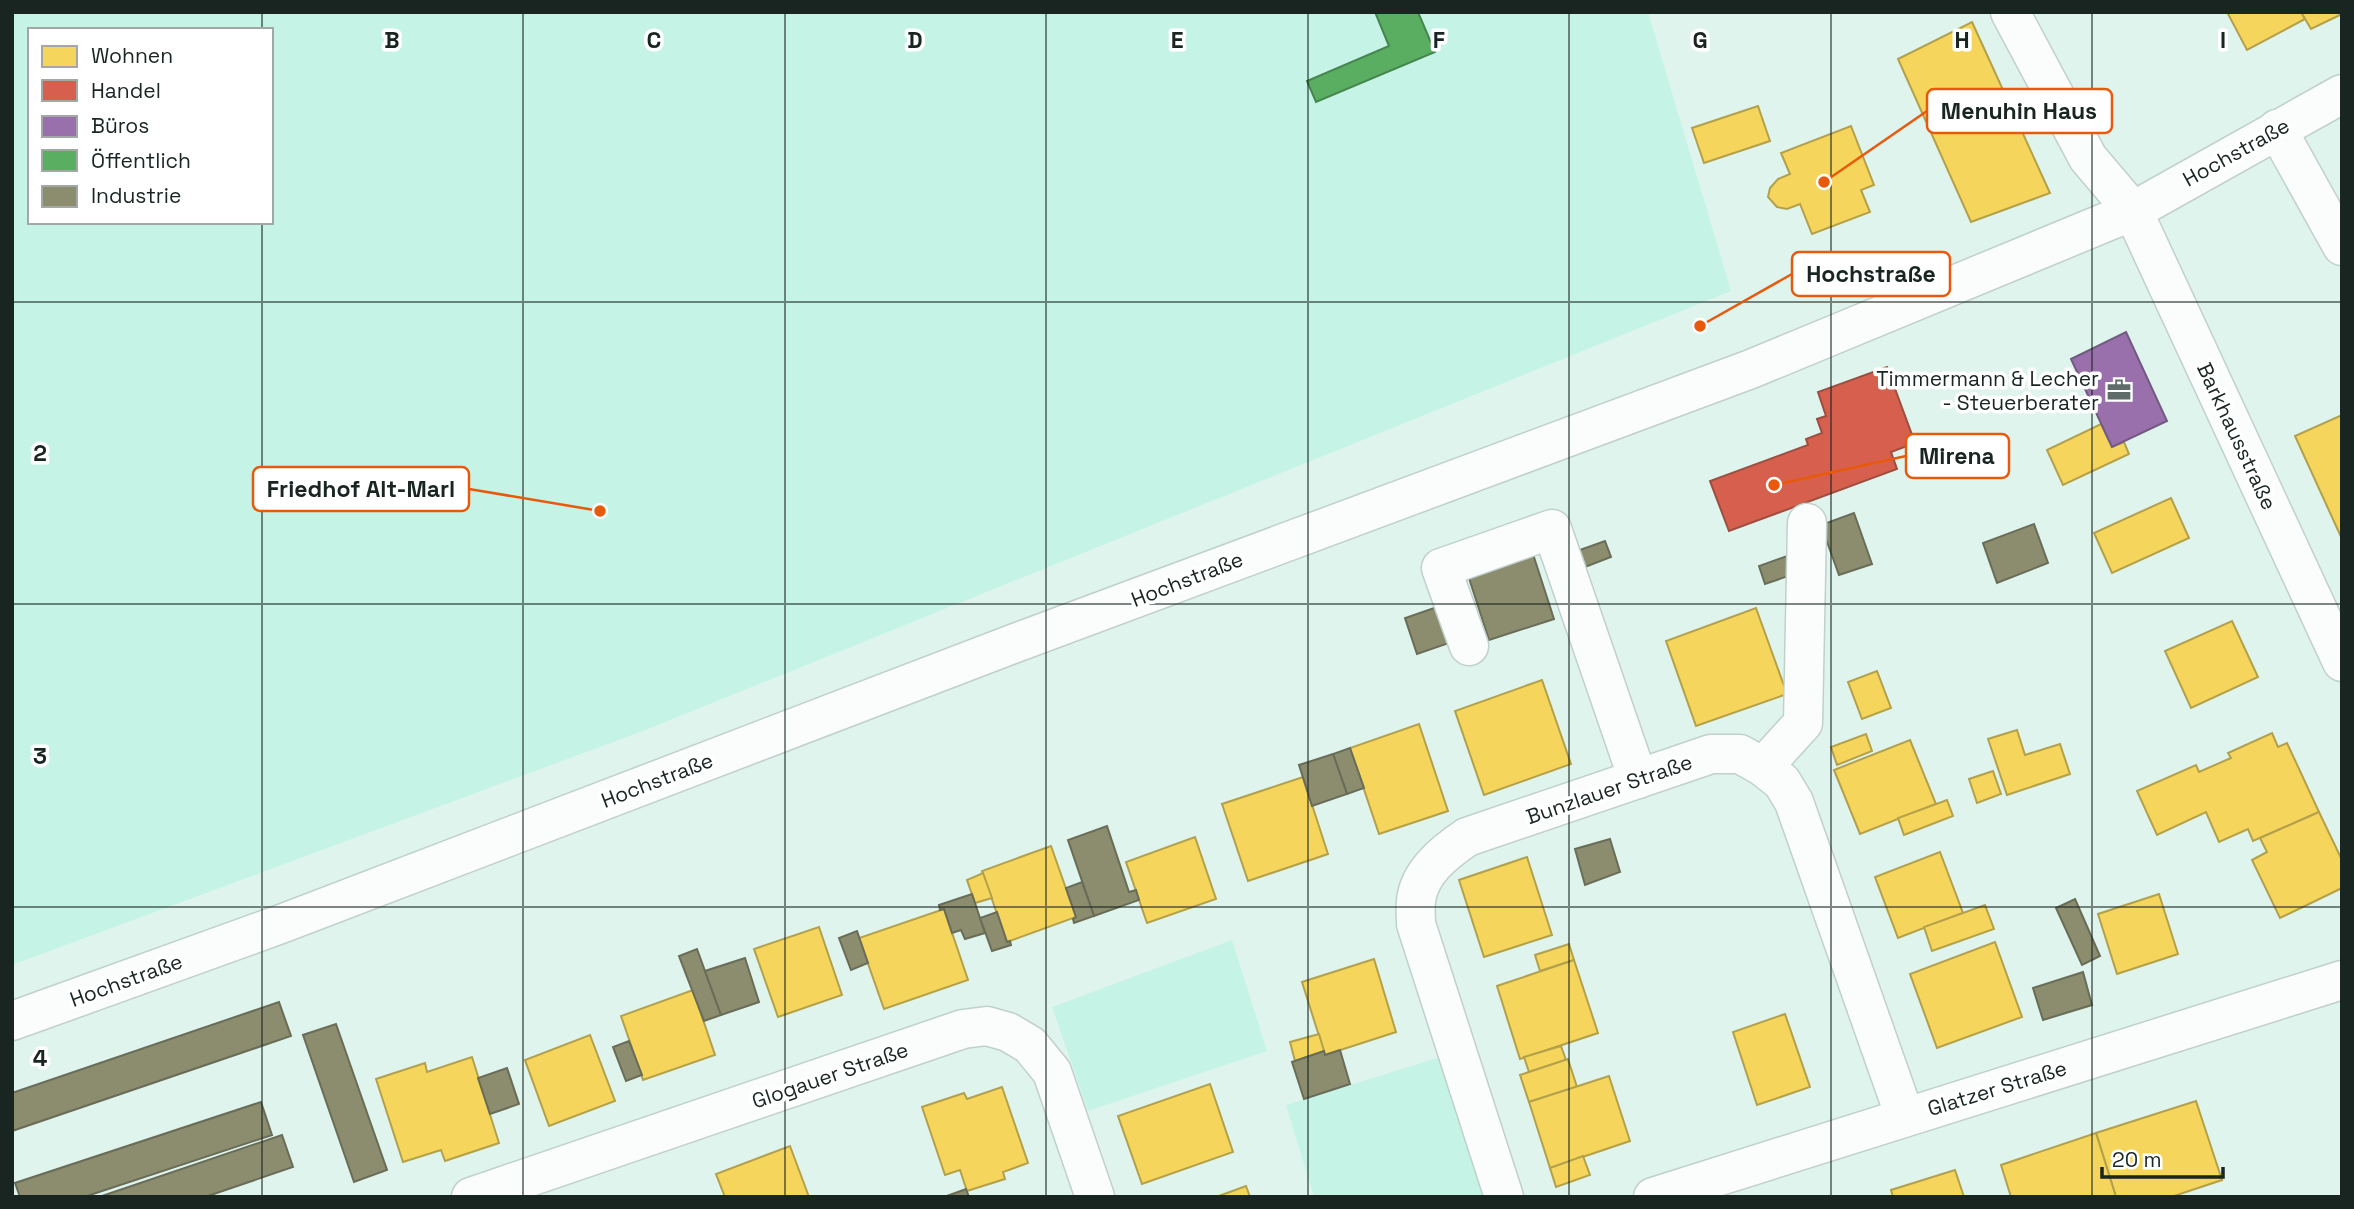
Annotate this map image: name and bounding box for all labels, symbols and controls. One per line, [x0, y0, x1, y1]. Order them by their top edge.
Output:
text: B [384, 25, 400, 55]
text: C [647, 25, 661, 55]
text: D [907, 25, 923, 55]
text: E [1171, 25, 1183, 55]
text: F [1433, 25, 1445, 55]
text: G [1692, 25, 1708, 55]
text: H [1954, 25, 1970, 55]
text: I [2220, 25, 2226, 55]
legend [28, 28, 273, 224]
text: Wohnen [91, 42, 173, 69]
text: Handel [91, 77, 161, 104]
callout: Menuhin Haus [1927, 89, 2112, 133]
text: Menuhin Haus [1941, 96, 2097, 126]
text: Büros [91, 112, 149, 139]
street label: Hochstraße [2178, 112, 2294, 192]
text: Öffentlich [91, 147, 191, 174]
text: Industrie [91, 182, 181, 209]
callout: Hochstraße [1792, 252, 1950, 296]
text: Hochstraße [1806, 259, 1936, 289]
street label: Barkhausstraße [2191, 358, 2283, 514]
place label: Timmermann & Lecher - Steuerberater [1876, 365, 2099, 416]
office icon: Timmermann & Lecher - Steuerberater [2105, 376, 2133, 404]
callout: Mirena [1906, 434, 2009, 478]
text: 2 [33, 438, 47, 468]
text: Mirena [1919, 441, 1995, 471]
callout: Friedhof Alt-Marl [253, 467, 469, 511]
text: Friedhof Alt-Marl [267, 474, 455, 504]
street label: Hochstraße [1127, 545, 1247, 613]
text: 3 [33, 741, 47, 771]
street label: Hochstraße [597, 746, 717, 814]
street label: Bunzlauer Straße [1522, 748, 1696, 830]
street label: Hochstraße [66, 947, 186, 1013]
street label: Glogauer Straße [748, 1036, 912, 1114]
text: 4 [33, 1043, 48, 1073]
street label: Glatzer Straße [1924, 1054, 2070, 1122]
scale bar [2102, 1136, 2223, 1180]
text: 20 m [2112, 1146, 2162, 1173]

